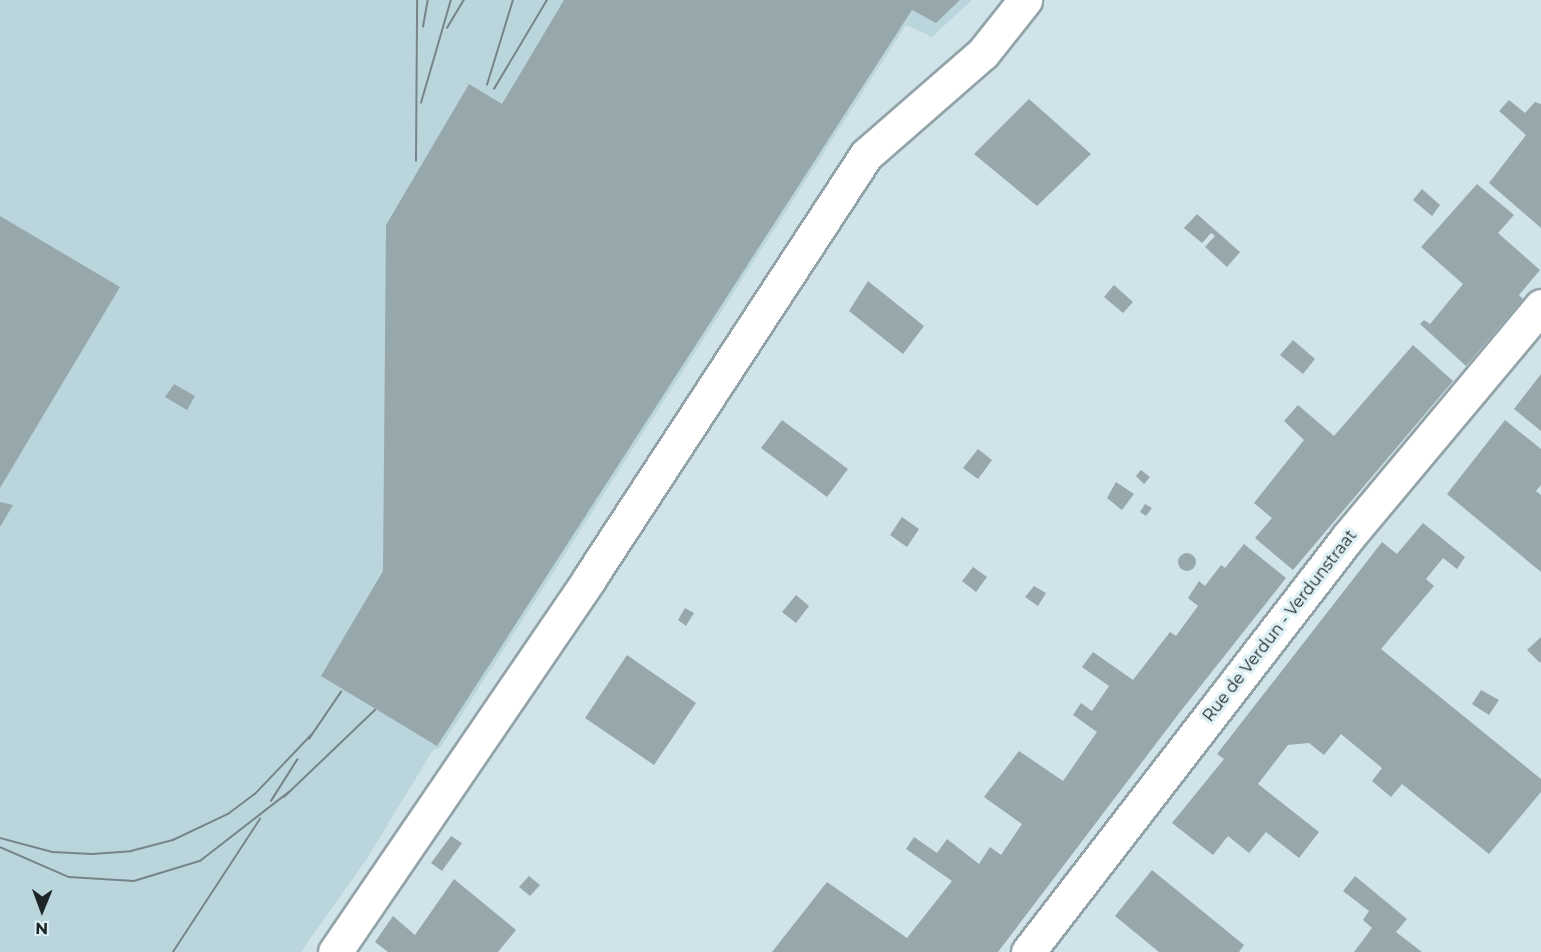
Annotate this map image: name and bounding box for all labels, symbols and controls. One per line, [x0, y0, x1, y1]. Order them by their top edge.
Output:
street label: Rue de Verdun - Verdunstraat [1199, 526, 1361, 726]
north arrow [12, 880, 72, 940]
text: N [35, 919, 48, 938]

